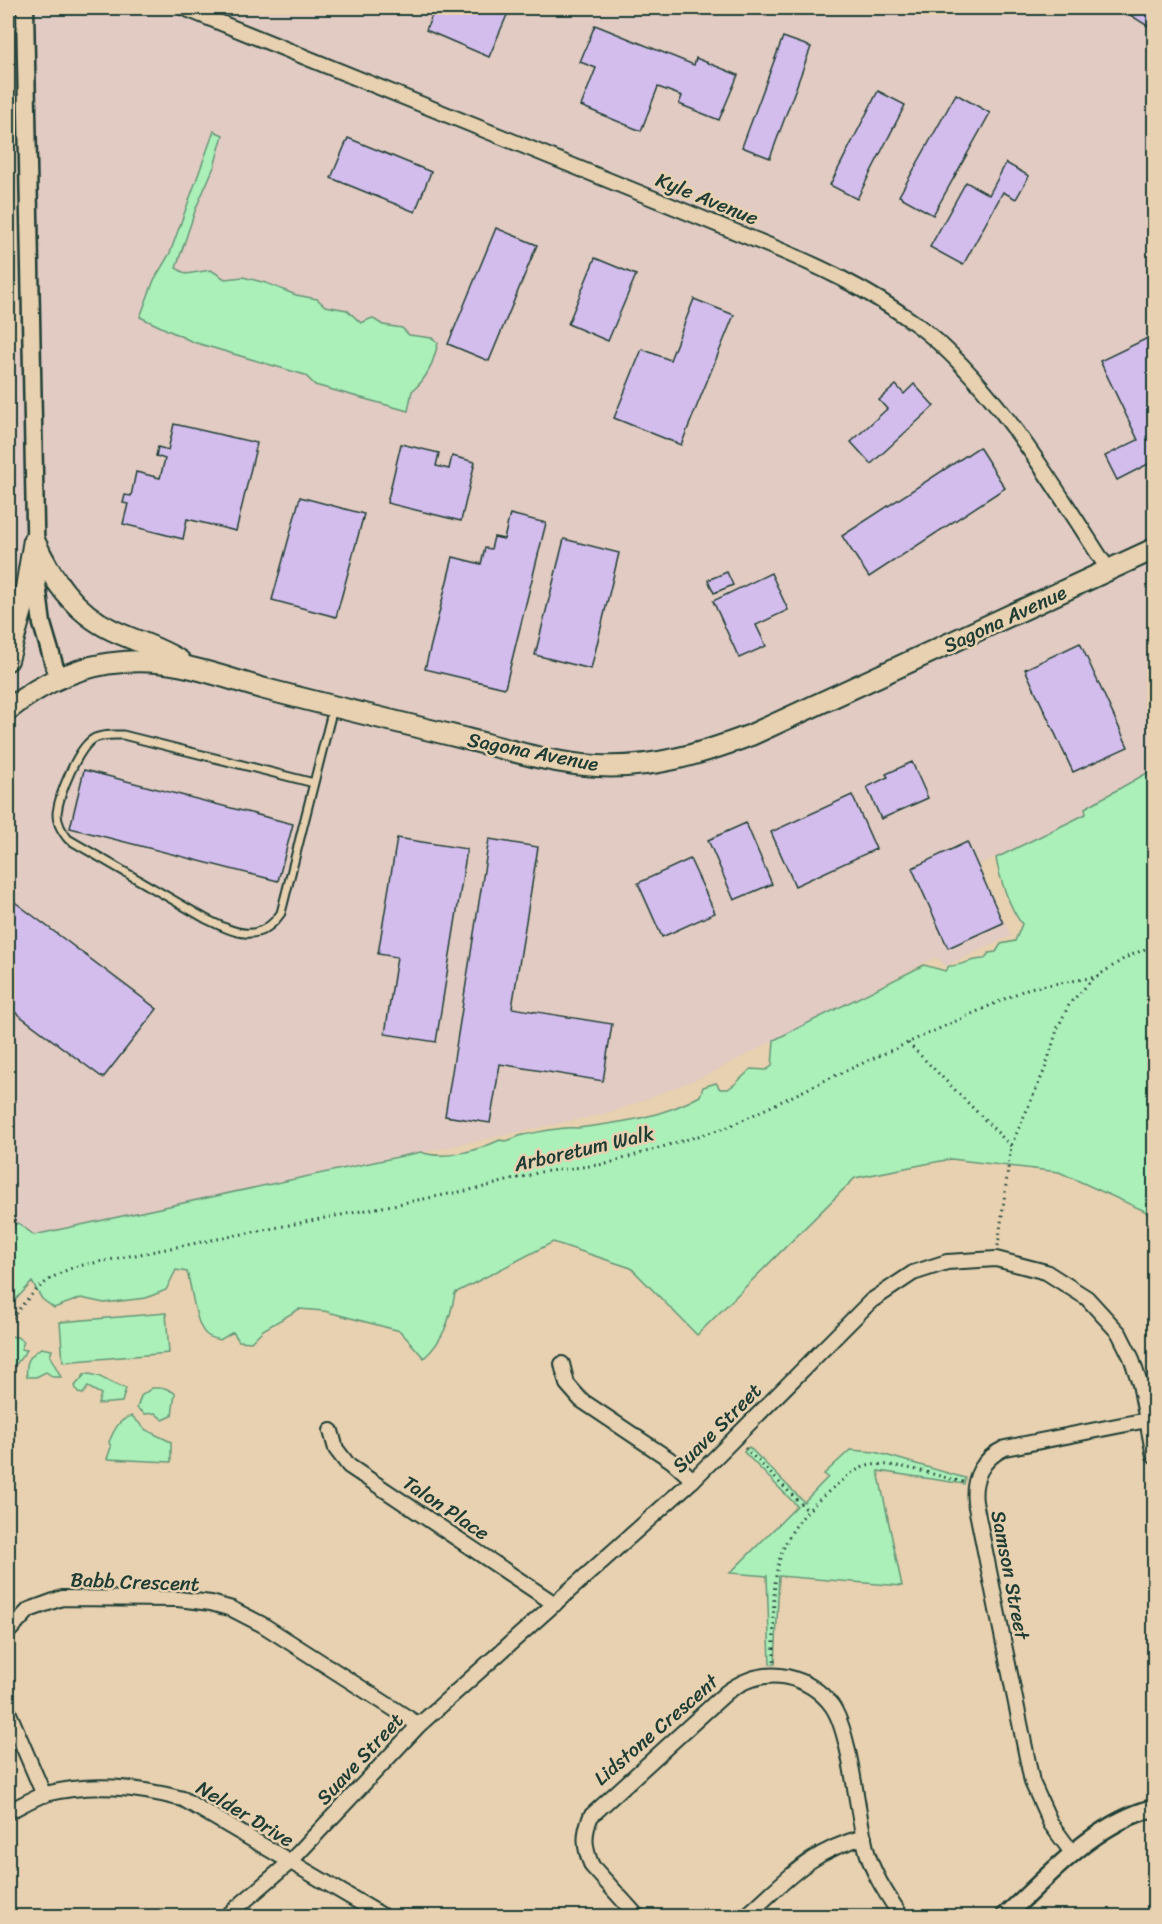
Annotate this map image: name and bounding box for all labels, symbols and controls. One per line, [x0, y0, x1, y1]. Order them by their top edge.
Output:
street label: Kyle Avenue [650, 163, 764, 235]
street label: Sagona Avenue [937, 575, 1073, 663]
street label: Sagona Avenue [465, 722, 602, 782]
street label: Arboretum Walk [510, 1116, 658, 1182]
street label: Suave Street [664, 1374, 771, 1481]
street label: Talon Place [395, 1466, 497, 1550]
street label: Samson Street [980, 1507, 1040, 1643]
street label: Babb Crescent [70, 1562, 200, 1602]
street label: Lidstone Crescent [585, 1665, 727, 1795]
street label: Suave Street [308, 1704, 413, 1813]
street label: Nelder Drive [189, 1771, 301, 1857]

